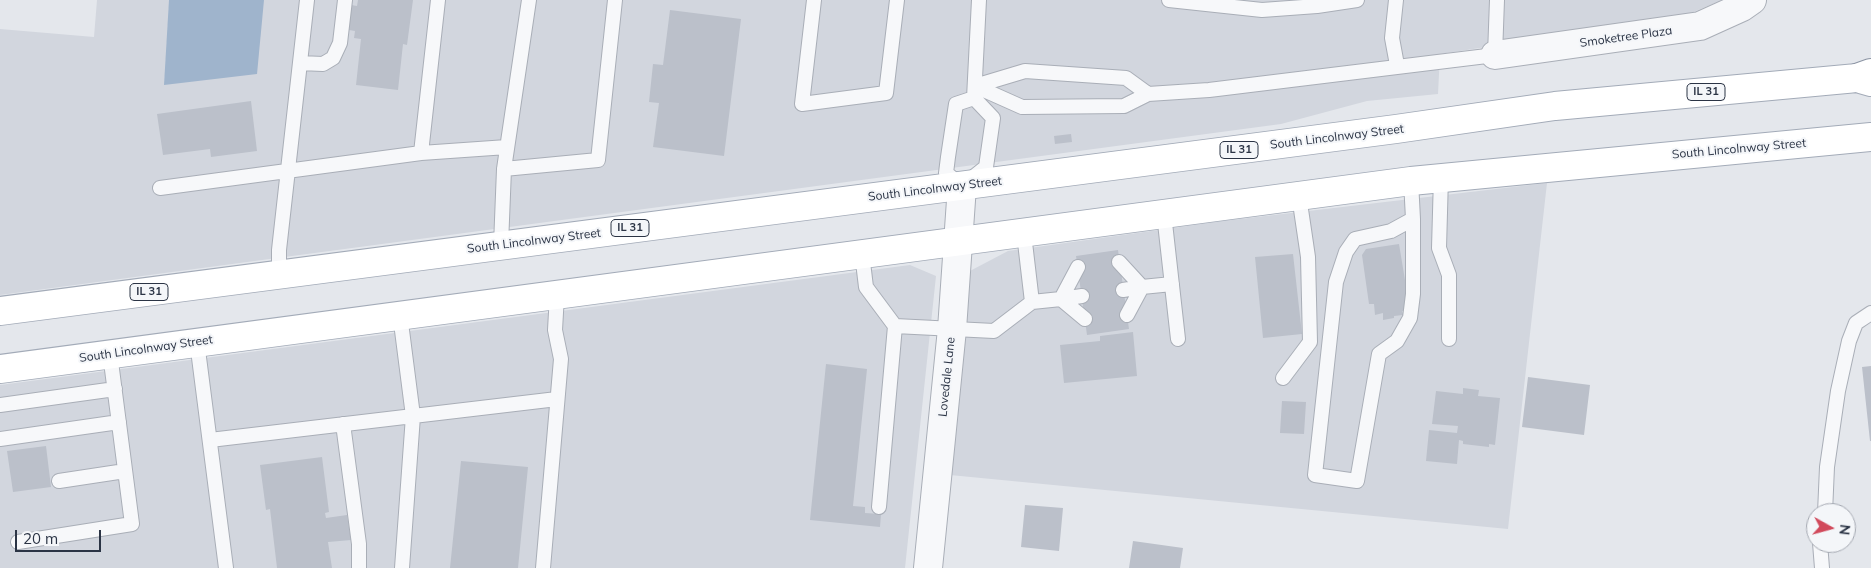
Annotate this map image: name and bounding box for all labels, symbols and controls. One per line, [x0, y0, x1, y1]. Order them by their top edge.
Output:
street label: Smoketree Plaza [1579, 23, 1673, 51]
road number: IL 31 [1687, 84, 1725, 100]
street label: South Lincolnway Street [1269, 122, 1405, 152]
street label: South Lincolnway Street [1671, 136, 1807, 162]
road number: IL 31 [1220, 142, 1258, 158]
street label: South Lincolnway Street [867, 174, 1003, 204]
road number: IL 31 [611, 220, 649, 237]
street label: South Lincolnway Street [466, 226, 602, 256]
road number: IL 31 [130, 284, 168, 300]
street label: South Lincolnway Street [78, 332, 214, 366]
street label: Lovedale Lane [936, 336, 958, 418]
north arrow [1806, 503, 1856, 553]
scale bar [18, 520, 104, 552]
text: N [1835, 523, 1854, 536]
text: 20 m [23, 529, 58, 548]

